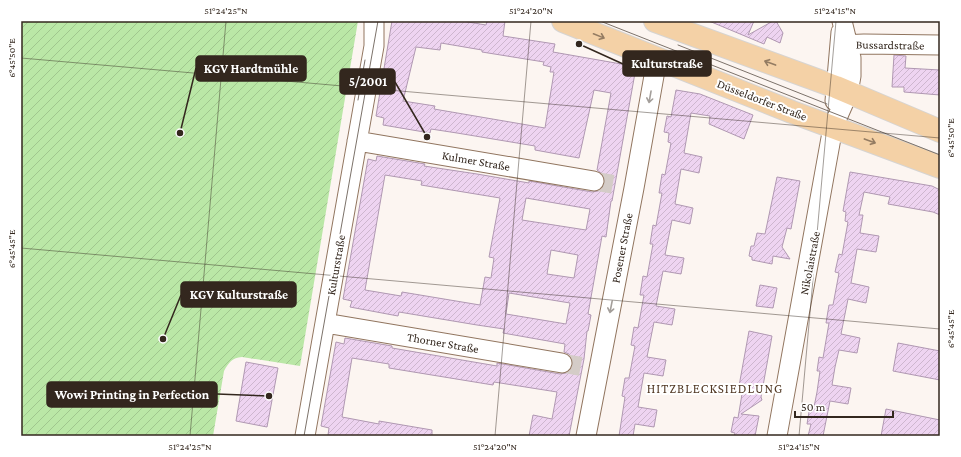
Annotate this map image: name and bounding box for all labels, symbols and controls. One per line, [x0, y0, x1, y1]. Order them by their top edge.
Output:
text: 51°24'25"N [204, 5, 248, 16]
text: 51°24'20"N [509, 5, 554, 16]
text: 51°24'15"N [814, 5, 856, 16]
one-way arrow [593, 32, 605, 40]
street label: Bussardstraße [856, 37, 924, 53]
text: 6°45'50"E [6, 38, 17, 78]
callout: Kulturstraße [623, 51, 711, 76]
callout: KGV Hardtmühle [196, 56, 306, 81]
text: Kulturstraße [631, 56, 703, 71]
one-way arrow [764, 58, 776, 66]
text: KGV Hardtmühle [204, 61, 298, 76]
callout: 5/2001 [340, 69, 395, 94]
text: 5/2001 [349, 74, 387, 89]
street label: Düsseldorfer Straße [715, 76, 809, 124]
one-way arrow [646, 90, 654, 103]
text: 6°45'50"E [945, 118, 956, 158]
one-way arrow [863, 138, 876, 145]
street label: Kulmer Straße [441, 148, 511, 174]
street label: Posener Straße [608, 212, 636, 284]
text: 6°45'45"E [6, 229, 17, 268]
street label: Nikolaistraße [797, 230, 823, 296]
street label: Kulturstraße [324, 234, 348, 296]
callout: KGV Kulturstraße [181, 282, 296, 307]
text: KGV Kulturstraße [190, 287, 288, 302]
one-way arrow [607, 301, 615, 314]
text: 6°45'45"E [945, 309, 956, 348]
street label: Thorner Straße [406, 330, 480, 356]
district label: HITZBLECKSIEDLUNG [647, 381, 783, 396]
callout: Wowi Printing in Perfection [47, 382, 217, 407]
text: Wowi Printing in Perfection [54, 387, 210, 402]
scale bar [795, 393, 893, 419]
text: 50 m [801, 400, 826, 414]
text: 51°24'25"N [168, 441, 212, 452]
text: 51°24'20"N [473, 441, 518, 452]
text: 51°24'15"N [778, 441, 820, 452]

